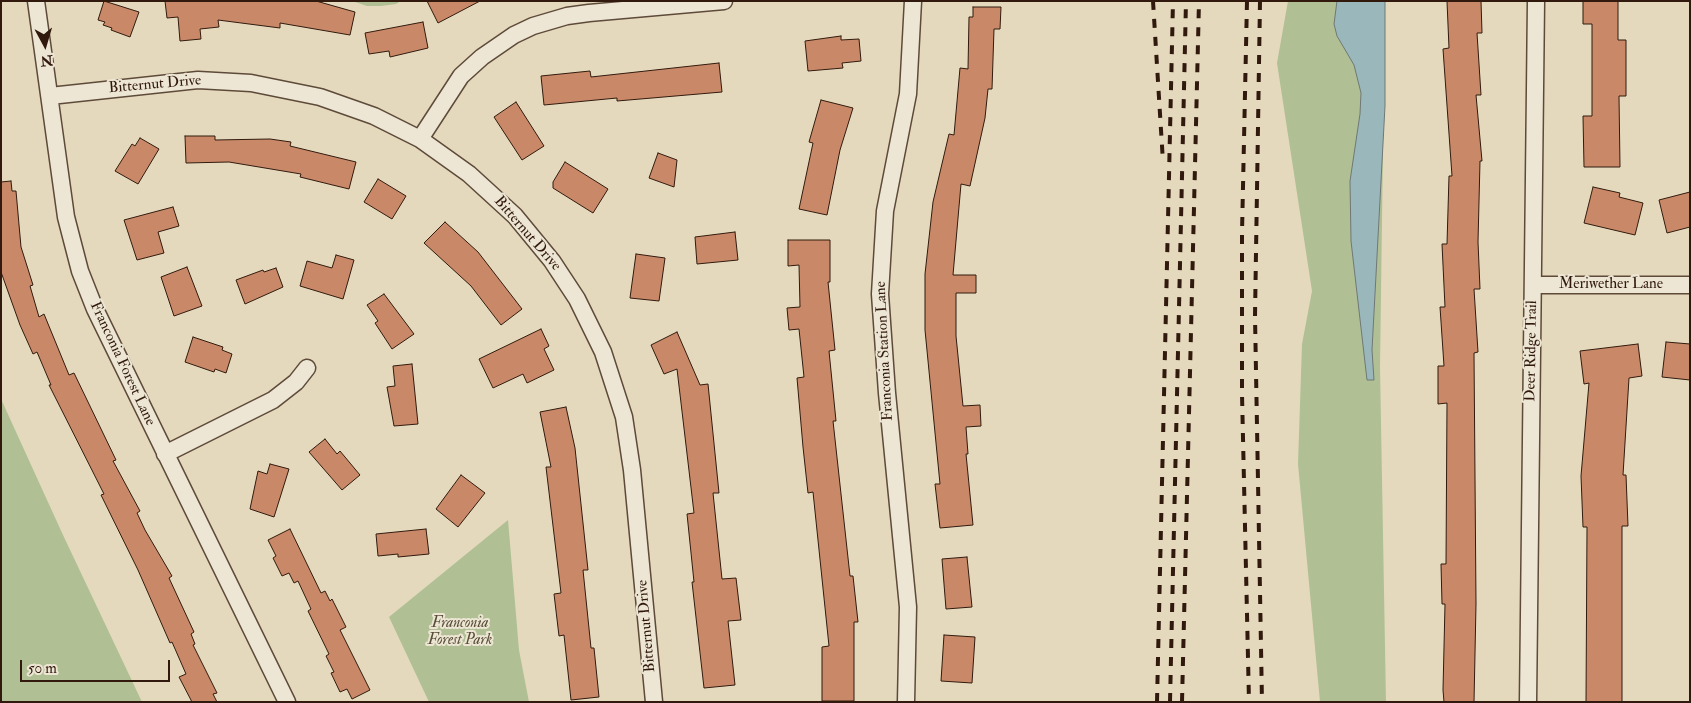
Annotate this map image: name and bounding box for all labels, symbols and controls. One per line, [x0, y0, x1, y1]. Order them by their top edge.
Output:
north arrow [20, 20, 70, 70]
text: N [40, 51, 54, 70]
street label: Bitternut Drive [108, 72, 202, 98]
street label: Bitternut Drive [490, 193, 564, 275]
street label: Meriwether Lane [1559, 276, 1663, 294]
street label: Franconia Station Lane [872, 281, 898, 421]
street label: Franconia Forest Lane [85, 299, 159, 429]
street label: Deer Ridge Trail [1522, 300, 1542, 402]
street label: Bitternut Drive [634, 579, 660, 673]
park label: Franconia Forest Park [428, 615, 492, 650]
scale bar [22, 650, 172, 682]
text: 50 m [28, 659, 57, 678]

